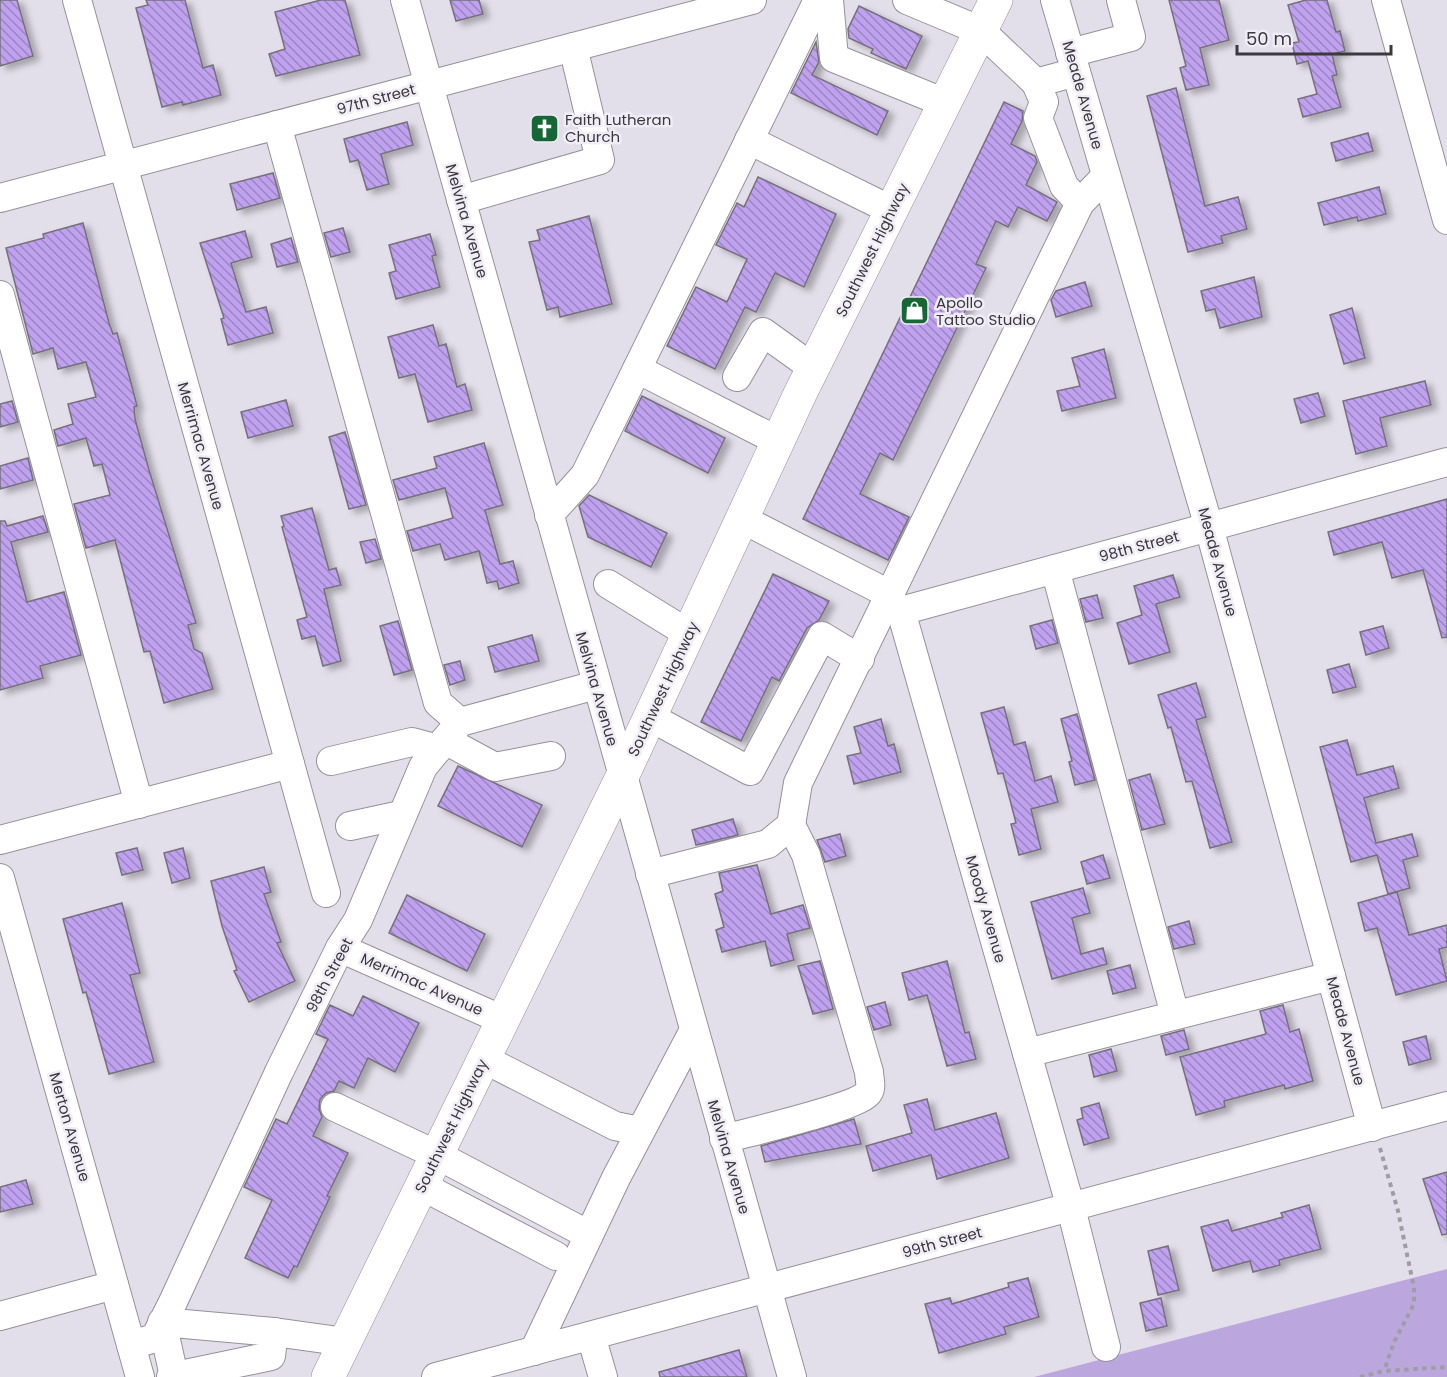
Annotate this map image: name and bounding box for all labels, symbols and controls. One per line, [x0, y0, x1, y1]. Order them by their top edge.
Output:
scale bar [1237, 18, 1392, 56]
text: 50 m [1246, 26, 1292, 51]
street label: Meade Avenue [1057, 38, 1109, 152]
street label: 97th Street [334, 78, 418, 120]
place label: Faith Lutheran Church [565, 109, 671, 147]
church icon: Faith Lutheran Church [528, 112, 560, 144]
street label: Melvina Avenue [441, 161, 493, 281]
street label: Southwest Highway [830, 179, 914, 321]
place label: Apollo Tattoo Studio [936, 292, 1036, 330]
shop icon: Apollo Tattoo Studio [899, 295, 931, 327]
street label: Merrimac Avenue [173, 380, 229, 512]
street label: Meade Avenue [1193, 505, 1243, 619]
street label: 98th Street [1097, 525, 1181, 567]
street label: Southwest Highway [622, 618, 704, 760]
street label: Melvina Avenue [571, 629, 623, 749]
street label: Moody Avenue [961, 853, 1011, 965]
street label: 98th Street [301, 934, 357, 1016]
street label: Merrimac Avenue [357, 948, 487, 1020]
street label: Meade Avenue [1321, 974, 1371, 1088]
street label: Southwest Highway [409, 1055, 493, 1197]
street label: Merton Avenue [44, 1070, 96, 1184]
street label: Melvina Avenue [703, 1097, 755, 1217]
street label: 99th Street [900, 1221, 984, 1263]

